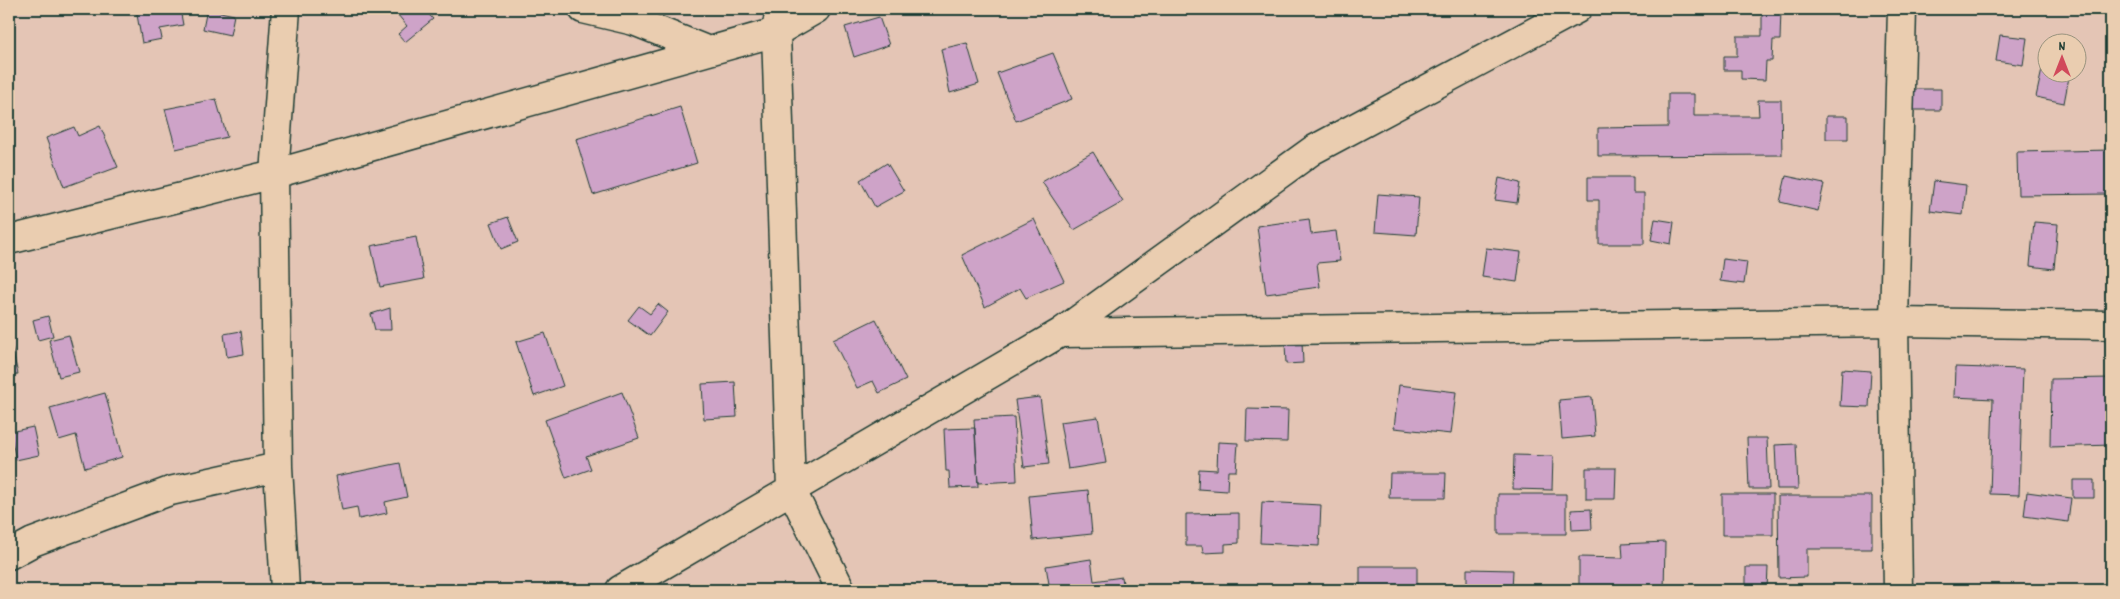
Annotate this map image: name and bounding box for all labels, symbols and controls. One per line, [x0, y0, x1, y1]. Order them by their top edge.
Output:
north arrow [2038, 32, 2088, 82]
text: N [2059, 37, 2066, 57]

